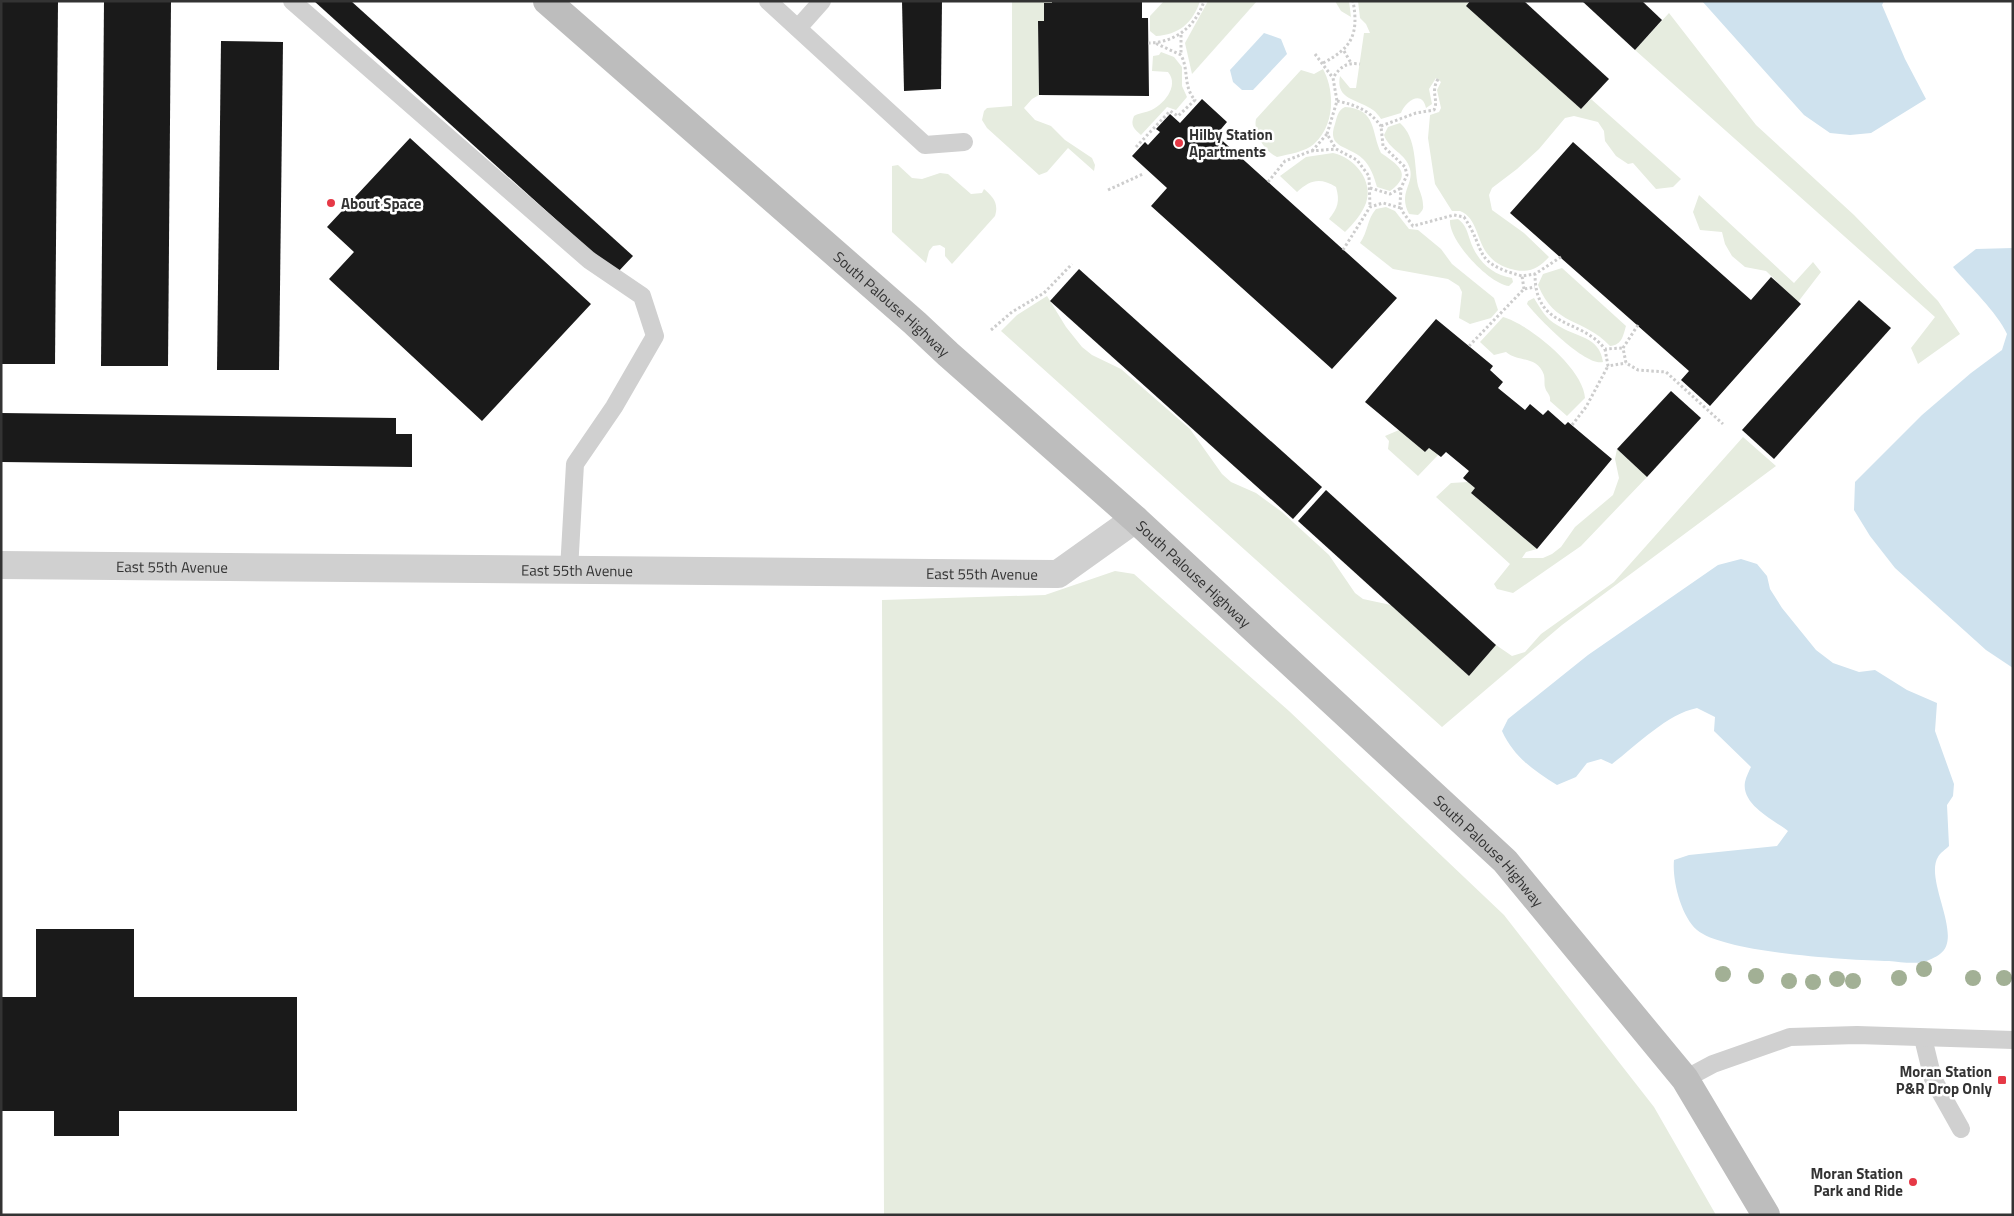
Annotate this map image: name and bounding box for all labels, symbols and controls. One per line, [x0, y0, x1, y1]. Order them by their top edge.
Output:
place label: Hilby Station Apartments [1189, 123, 1273, 163]
marker: Hilby Station Apartments [1173, 137, 1185, 149]
place label: About Space [341, 192, 422, 215]
marker: About Space [325, 197, 337, 209]
street label: South Palouse Highway [829, 245, 955, 362]
street label: South Palouse Highway [1131, 514, 1257, 633]
street label: East 55th Avenue [116, 554, 228, 578]
street label: East 55th Avenue [521, 558, 633, 582]
street label: East 55th Avenue [926, 561, 1038, 585]
street label: South Palouse Highway [1429, 789, 1550, 912]
place label: Moran Station P&R Drop Only [1896, 1060, 1992, 1100]
marker: Moran Station P&R Drop Only [1996, 1074, 2008, 1086]
place label: Moran Station Park and Ride [1811, 1162, 1903, 1202]
marker: Moran Station Park and Ride [1907, 1176, 1919, 1188]

